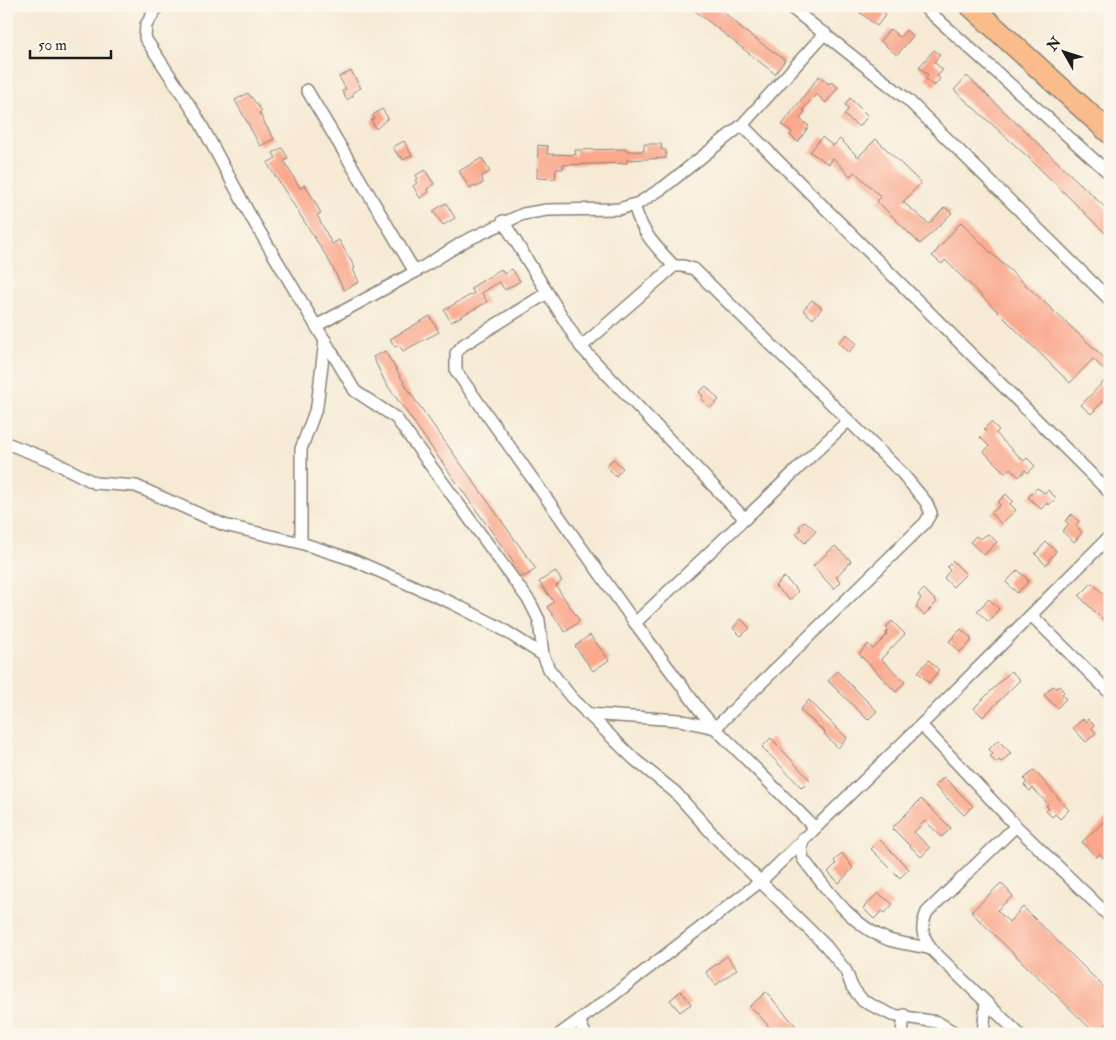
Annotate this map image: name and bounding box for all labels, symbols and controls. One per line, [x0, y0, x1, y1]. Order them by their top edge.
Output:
scale bar [30, 28, 111, 60]
north arrow [1038, 28, 1088, 78]
text: N [1043, 34, 1065, 55]
text: 50 m [38, 36, 67, 55]

